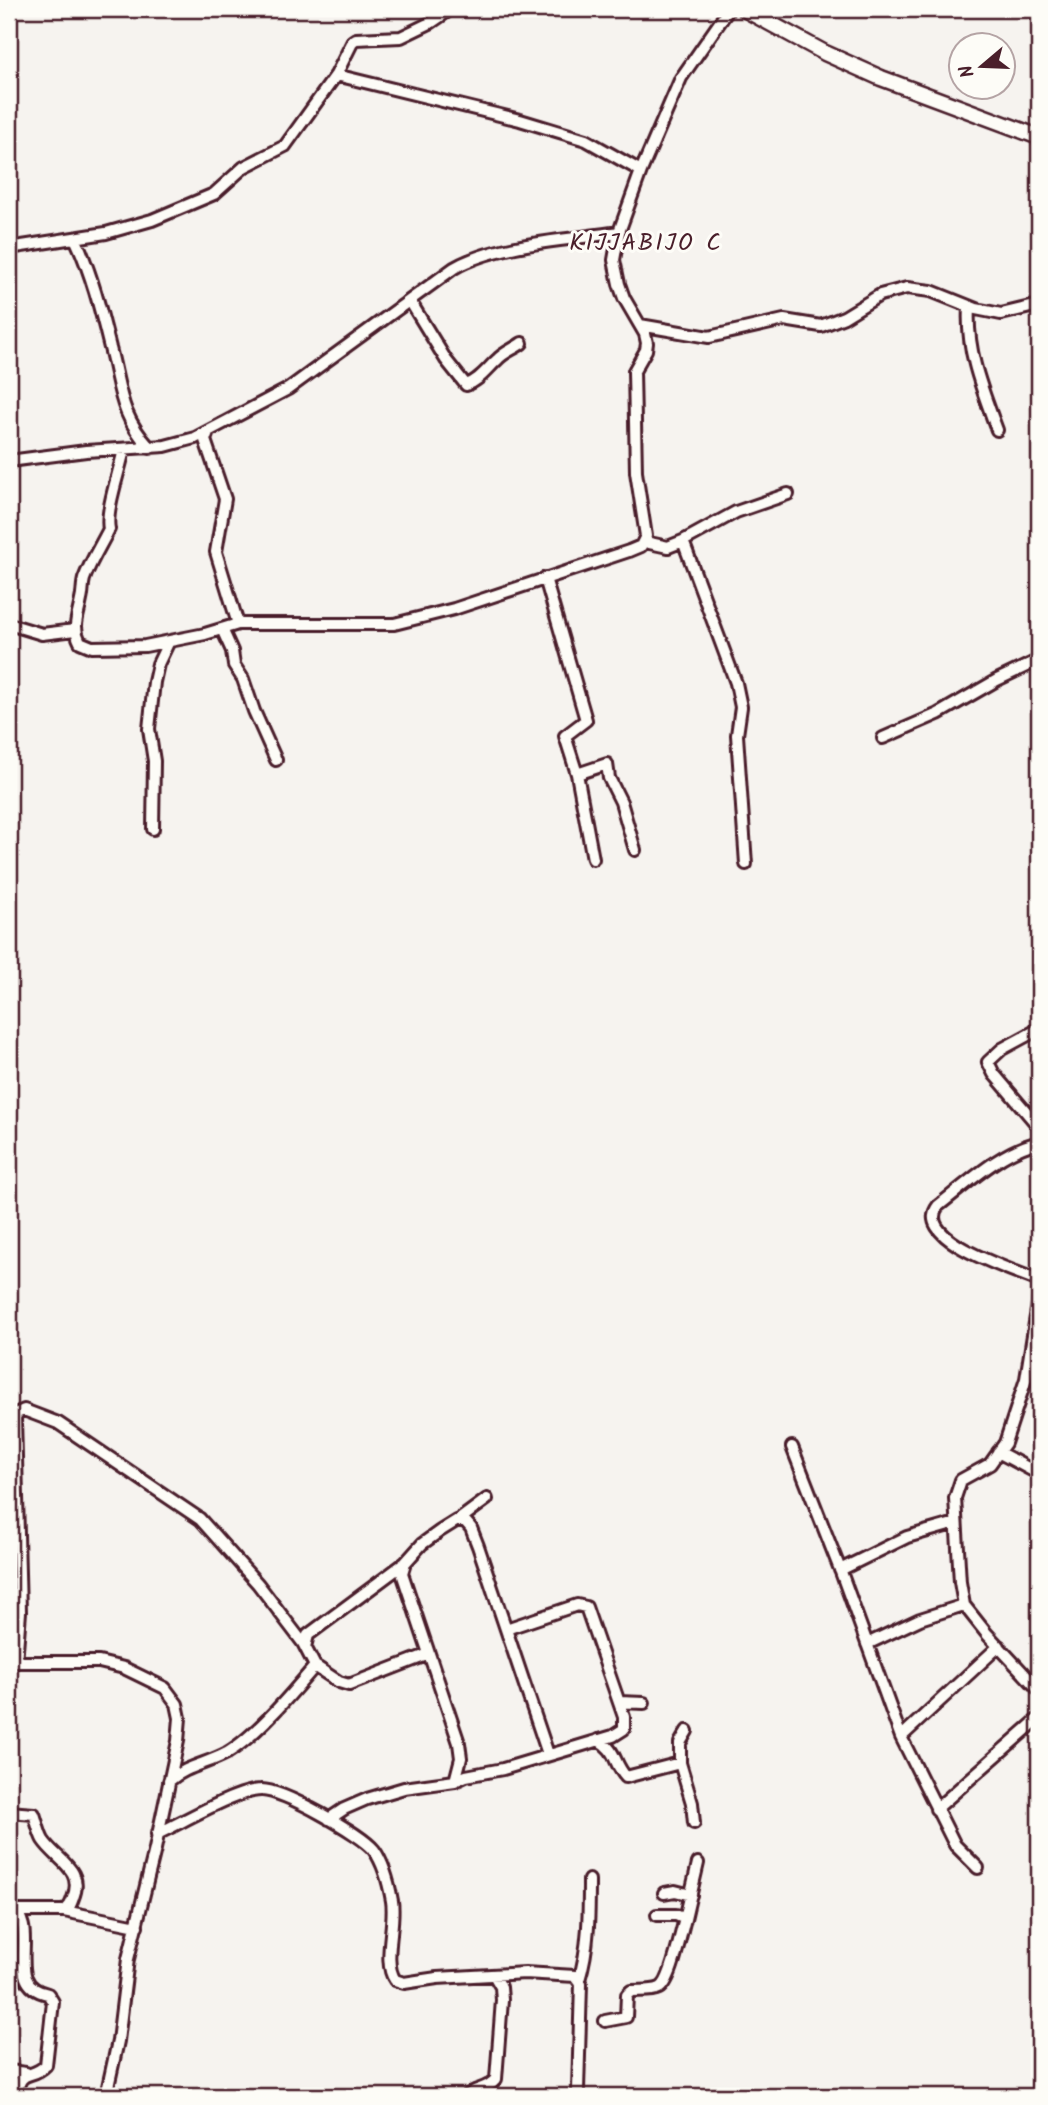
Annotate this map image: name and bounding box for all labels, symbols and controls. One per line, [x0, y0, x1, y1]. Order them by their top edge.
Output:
north arrow [946, 32, 1016, 102]
text: N [952, 60, 984, 81]
district label: KIJJABIJO C [569, 224, 723, 263]

